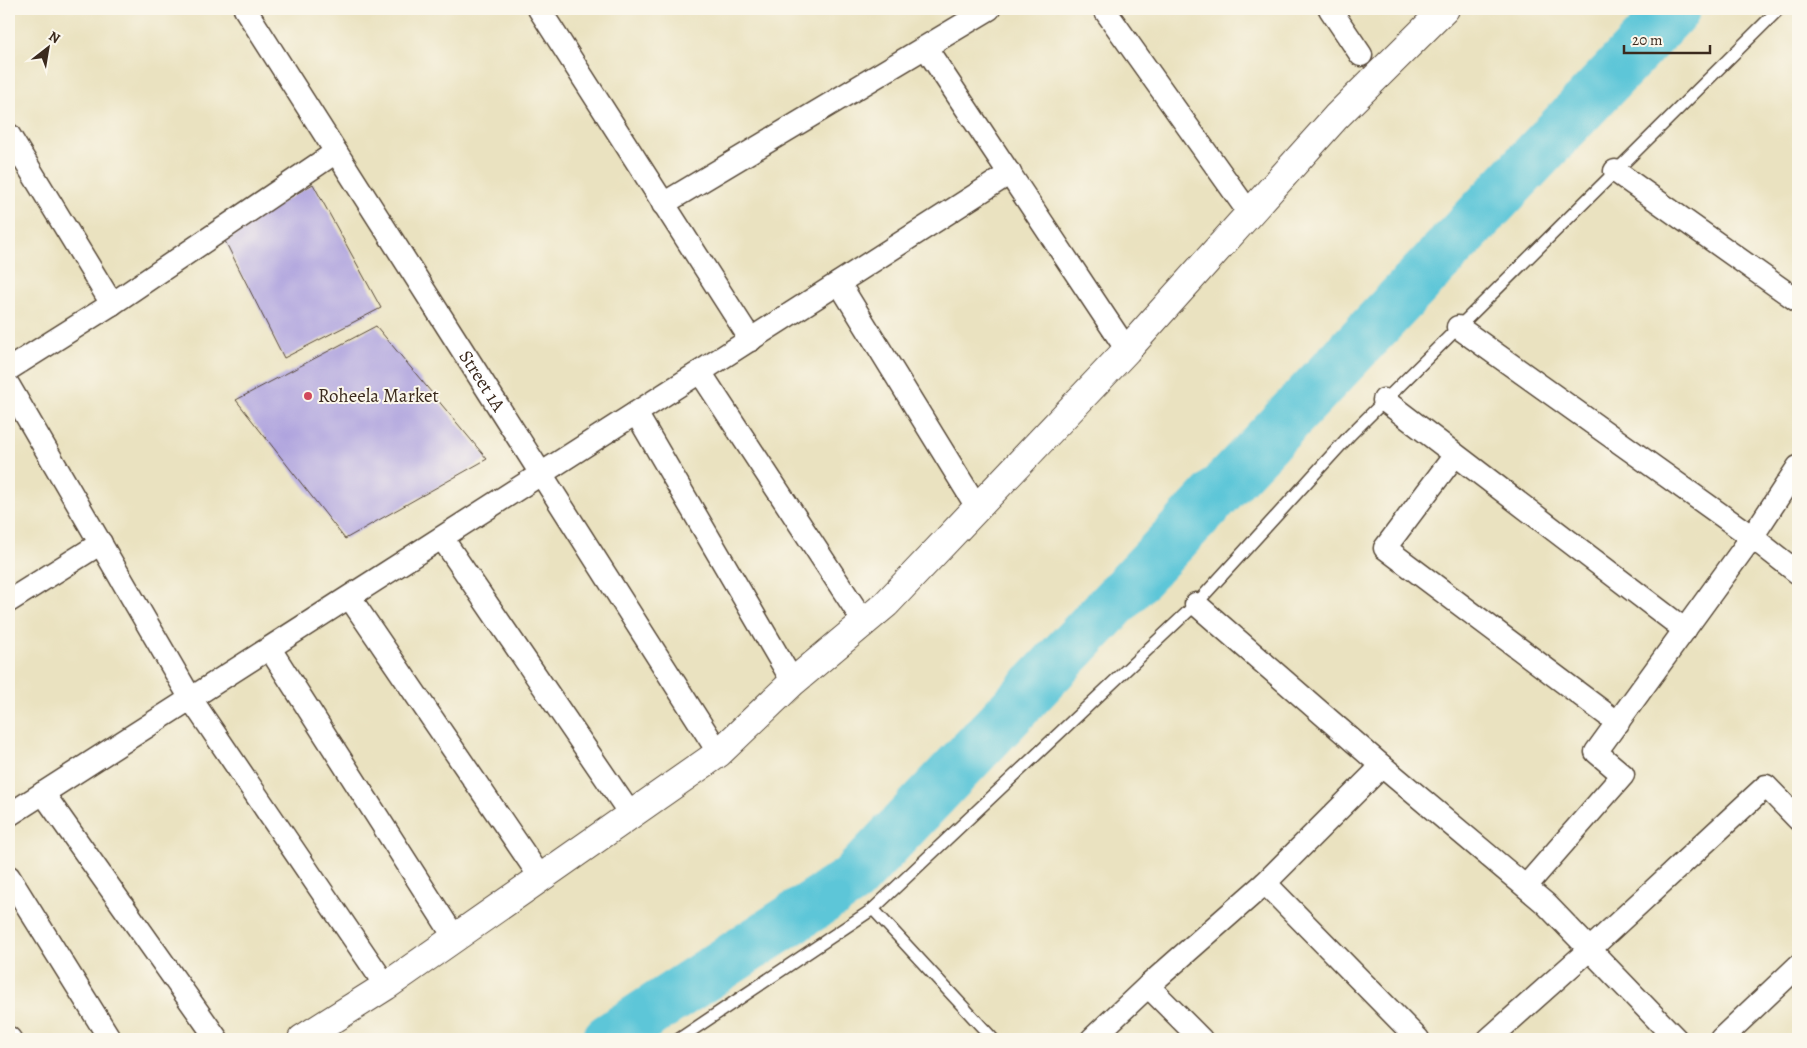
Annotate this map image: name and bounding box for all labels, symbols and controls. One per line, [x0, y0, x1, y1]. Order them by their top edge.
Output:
north arrow [22, 22, 72, 72]
scale bar [1624, 22, 1711, 54]
text: N [45, 27, 64, 48]
text: 20 m [1632, 30, 1663, 50]
street label: Street 1A [453, 345, 512, 417]
place label: Roheela Market [318, 383, 439, 409]
marker: Roheela Market [302, 390, 314, 402]

